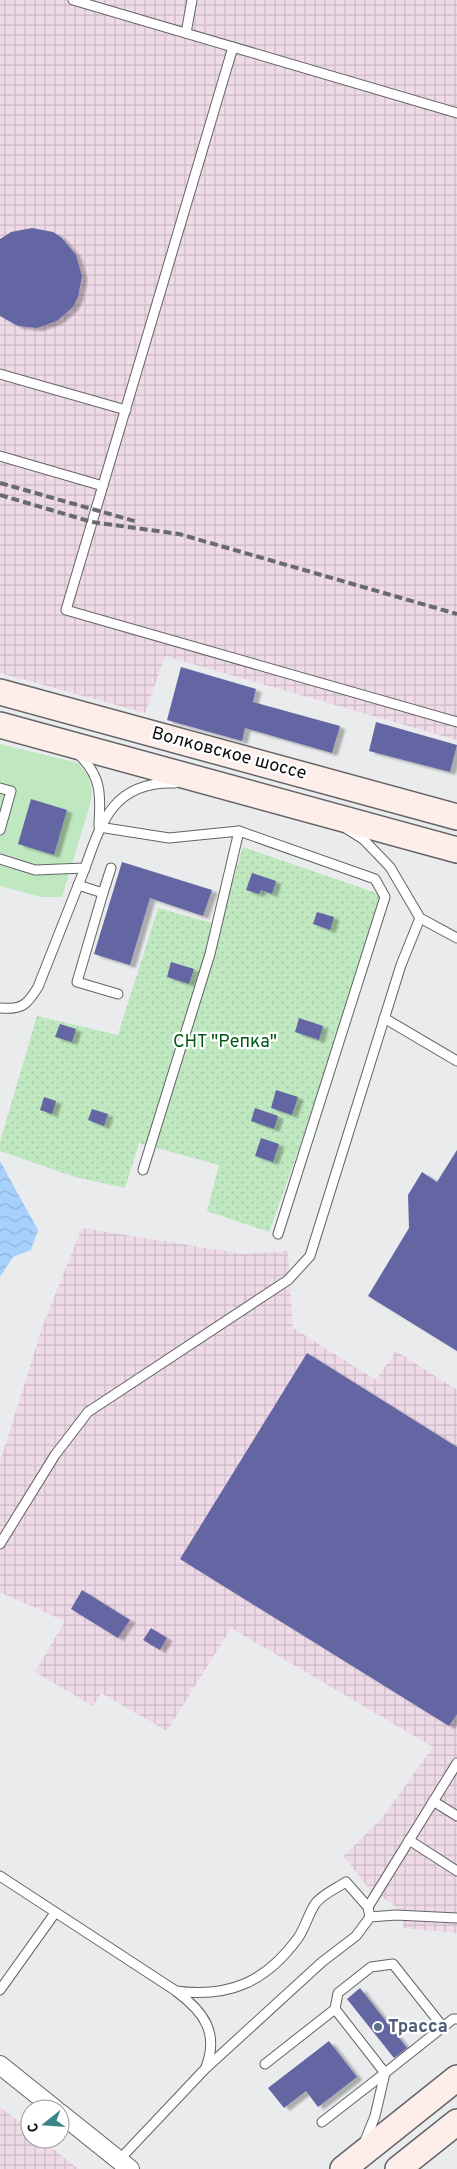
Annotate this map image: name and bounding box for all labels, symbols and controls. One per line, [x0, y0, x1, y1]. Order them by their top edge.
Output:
street label: Волковское шоссе [149, 722, 309, 786]
park label: СНТ "Репка" [173, 1031, 277, 1054]
place label: Трасса [388, 2016, 448, 2039]
marker: Трасса [372, 2021, 384, 2033]
north arrow [20, 2099, 70, 2149]
text: С [25, 2121, 43, 2134]

